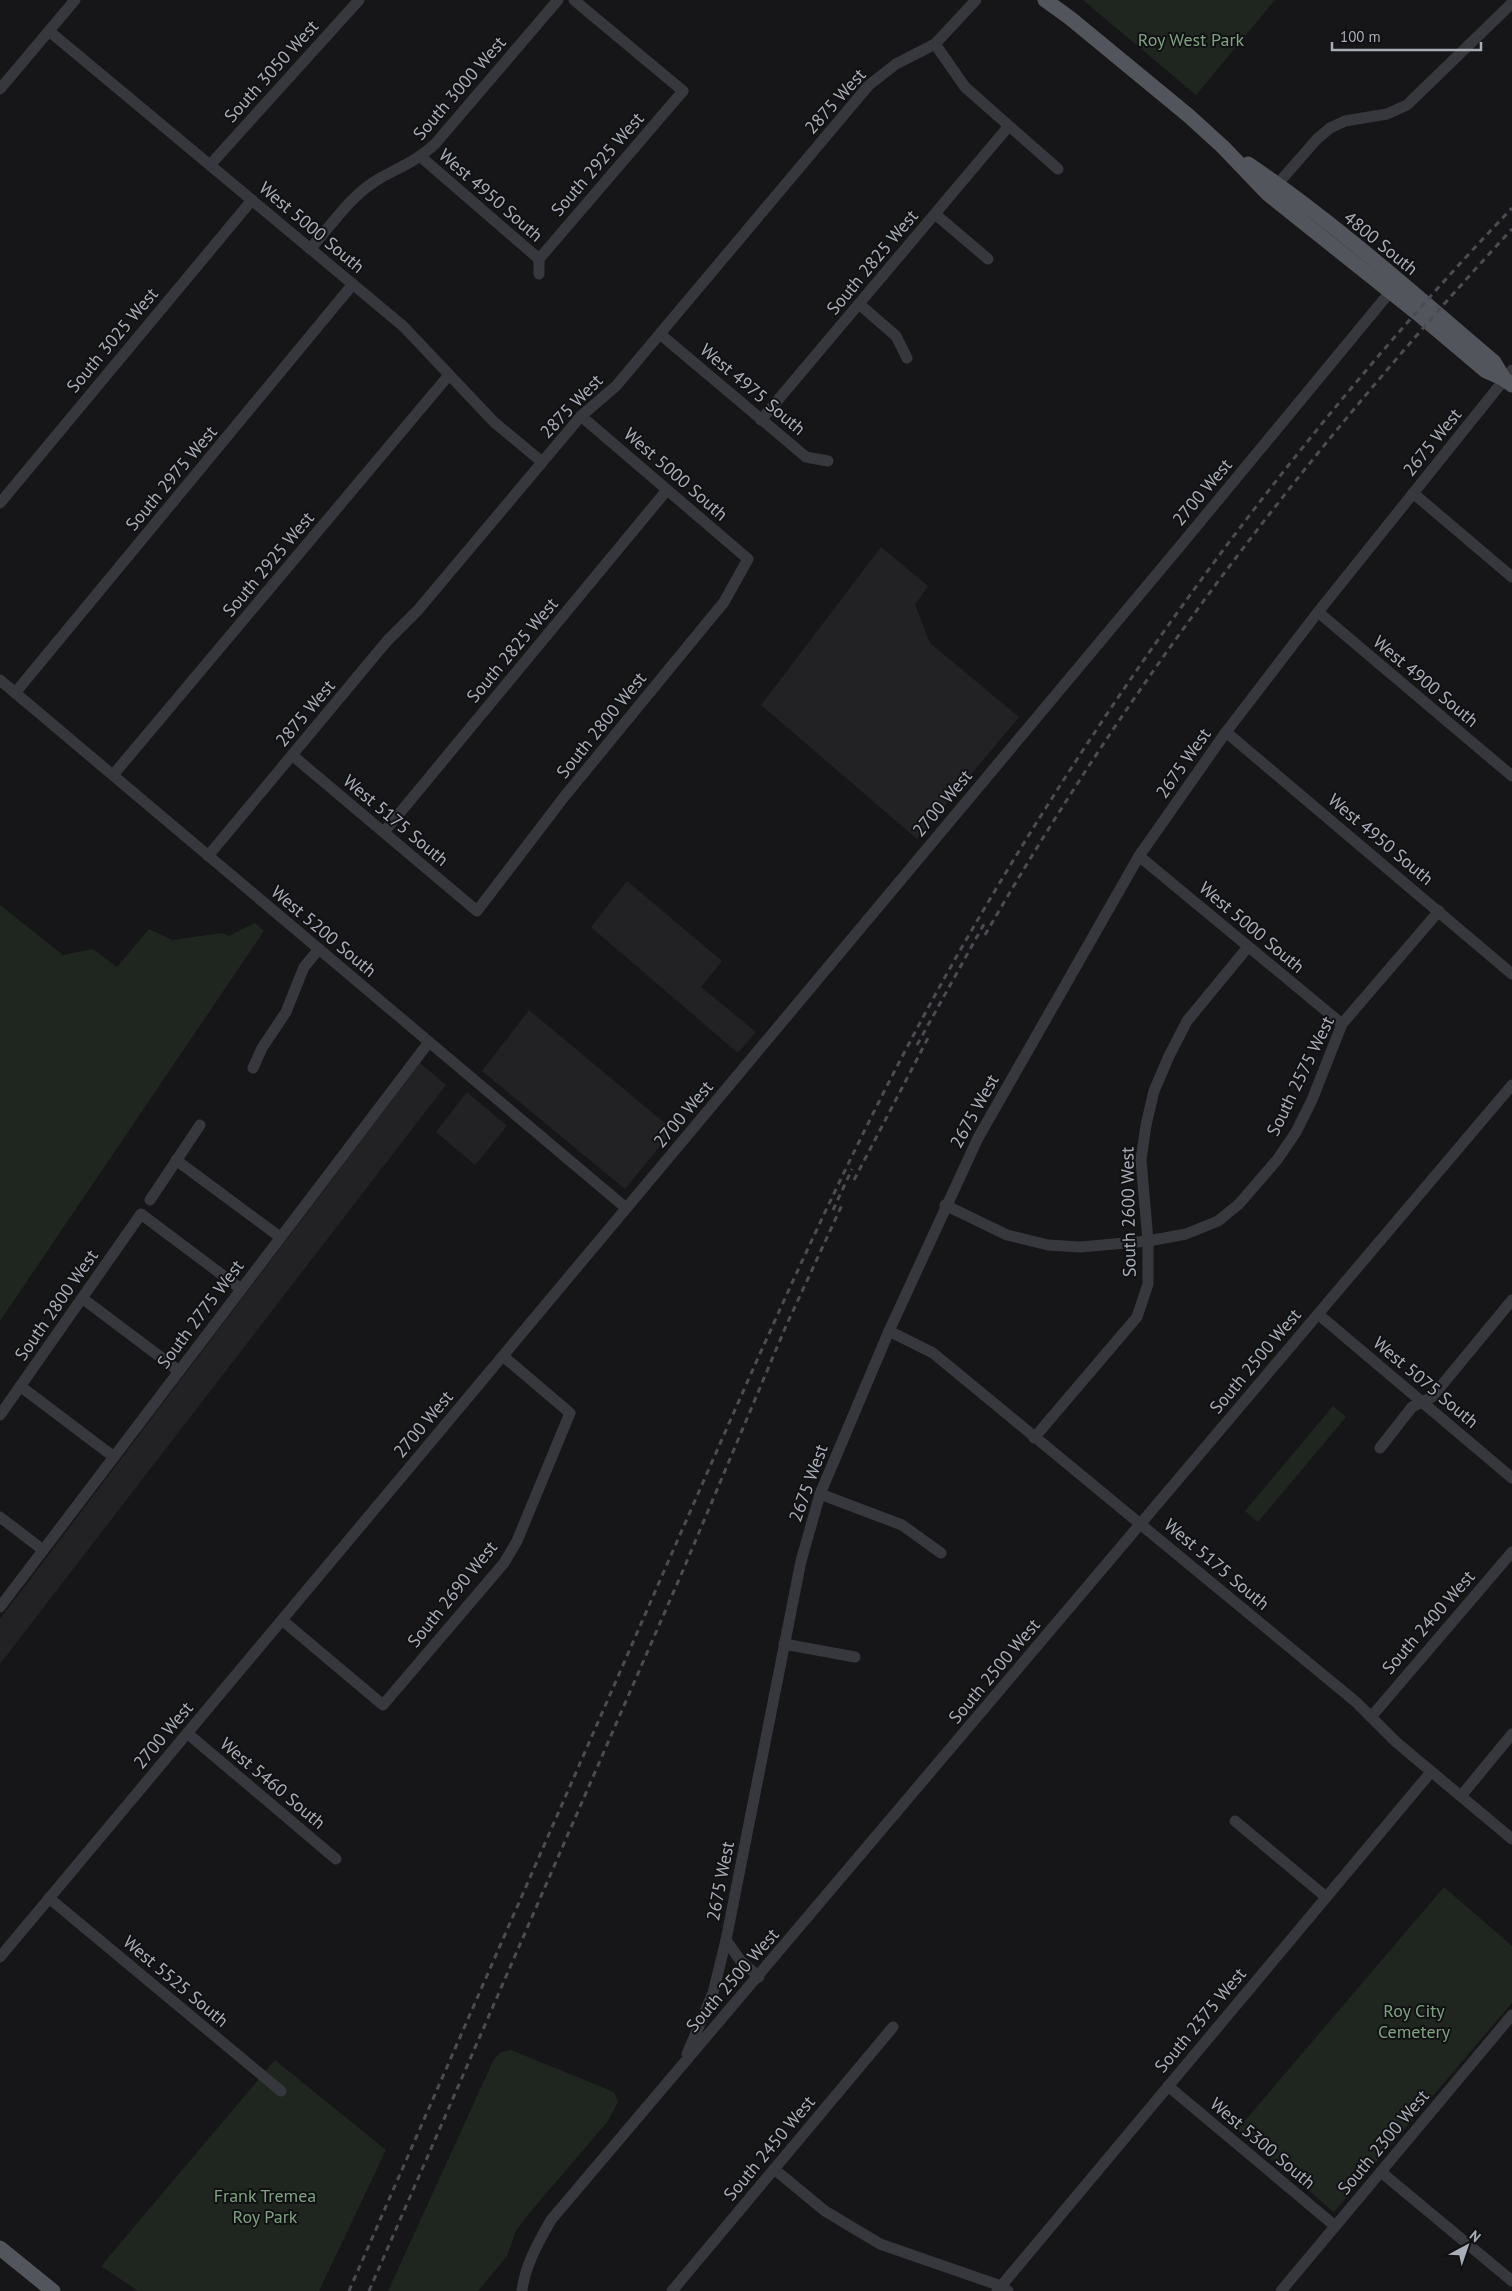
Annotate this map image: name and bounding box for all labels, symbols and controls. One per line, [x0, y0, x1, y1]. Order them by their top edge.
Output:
street label: South 3050 West [219, 15, 323, 127]
scale bar [1332, 20, 1481, 52]
text: 100 m [1340, 27, 1381, 46]
park label: Roy West Park [1138, 28, 1245, 51]
street label: South 3000 West [408, 31, 510, 145]
street label: 2875 West [799, 63, 871, 139]
street label: South 2925 West [546, 107, 648, 221]
street label: West 4950 South [434, 143, 548, 247]
street label: West 5000 South [255, 176, 369, 278]
street label: South 2825 West [821, 205, 923, 319]
street label: 4800 South [1339, 206, 1423, 280]
street label: South 3025 West [61, 283, 163, 397]
street label: West 4975 South [696, 338, 810, 440]
street label: 2875 West [535, 369, 607, 443]
street label: 2675 West [1398, 403, 1466, 481]
street label: South 2975 West [120, 421, 222, 535]
street label: West 5000 South [619, 422, 733, 526]
street label: 2700 West [1167, 454, 1237, 530]
street label: South 2925 West [217, 507, 319, 621]
street label: South 2825 West [461, 593, 563, 707]
street label: West 4900 South [1369, 630, 1483, 732]
street label: South 2800 West [551, 667, 651, 783]
street label: 2875 West [270, 675, 340, 751]
street label: 2675 West [1150, 723, 1216, 803]
street label: 2700 West [907, 765, 977, 841]
street label: West 5175 South [339, 769, 453, 871]
street label: West 4950 South [1324, 788, 1438, 890]
street label: West 5000 South [1195, 876, 1309, 978]
street label: West 5200 South [267, 880, 381, 982]
street label: South 2575 West [1261, 1012, 1339, 1140]
street label: 2675 West [944, 1070, 1004, 1152]
street label: 2700 West [648, 1076, 718, 1152]
street label: South 2600 West [1115, 1147, 1141, 1277]
street label: South 2800 West [9, 1245, 103, 1365]
street label: South 2775 West [152, 1255, 248, 1373]
street label: South 2500 West [1204, 1304, 1306, 1418]
street label: West 5075 South [1369, 1331, 1483, 1433]
street label: 2700 West [388, 1386, 458, 1462]
street label: 2675 West [783, 1441, 833, 1525]
street label: West 5175 South [1160, 1513, 1274, 1615]
street label: South 2690 West [402, 1536, 502, 1652]
street label: South 2400 West [1377, 1565, 1479, 1679]
street label: South 2500 West [943, 1614, 1045, 1728]
street label: 2700 West [128, 1697, 198, 1773]
street label: West 5460 South [216, 1732, 330, 1834]
street label: 2675 West [701, 1839, 739, 1923]
street label: South 2500 West [681, 1923, 783, 2037]
street label: West 5525 South [119, 1930, 233, 2032]
street label: South 2375 West [1149, 1963, 1251, 2077]
park label: Roy City Cemetery [1378, 1999, 1451, 2043]
street label: South 2300 West [1332, 2085, 1434, 2199]
street label: South 2450 West [718, 2091, 820, 2205]
street label: West 5300 South [1206, 2092, 1320, 2194]
park label: Frank Tremea Roy Park [214, 2184, 316, 2228]
north arrow [1442, 2221, 1492, 2271]
text: N [1466, 2226, 1485, 2246]

